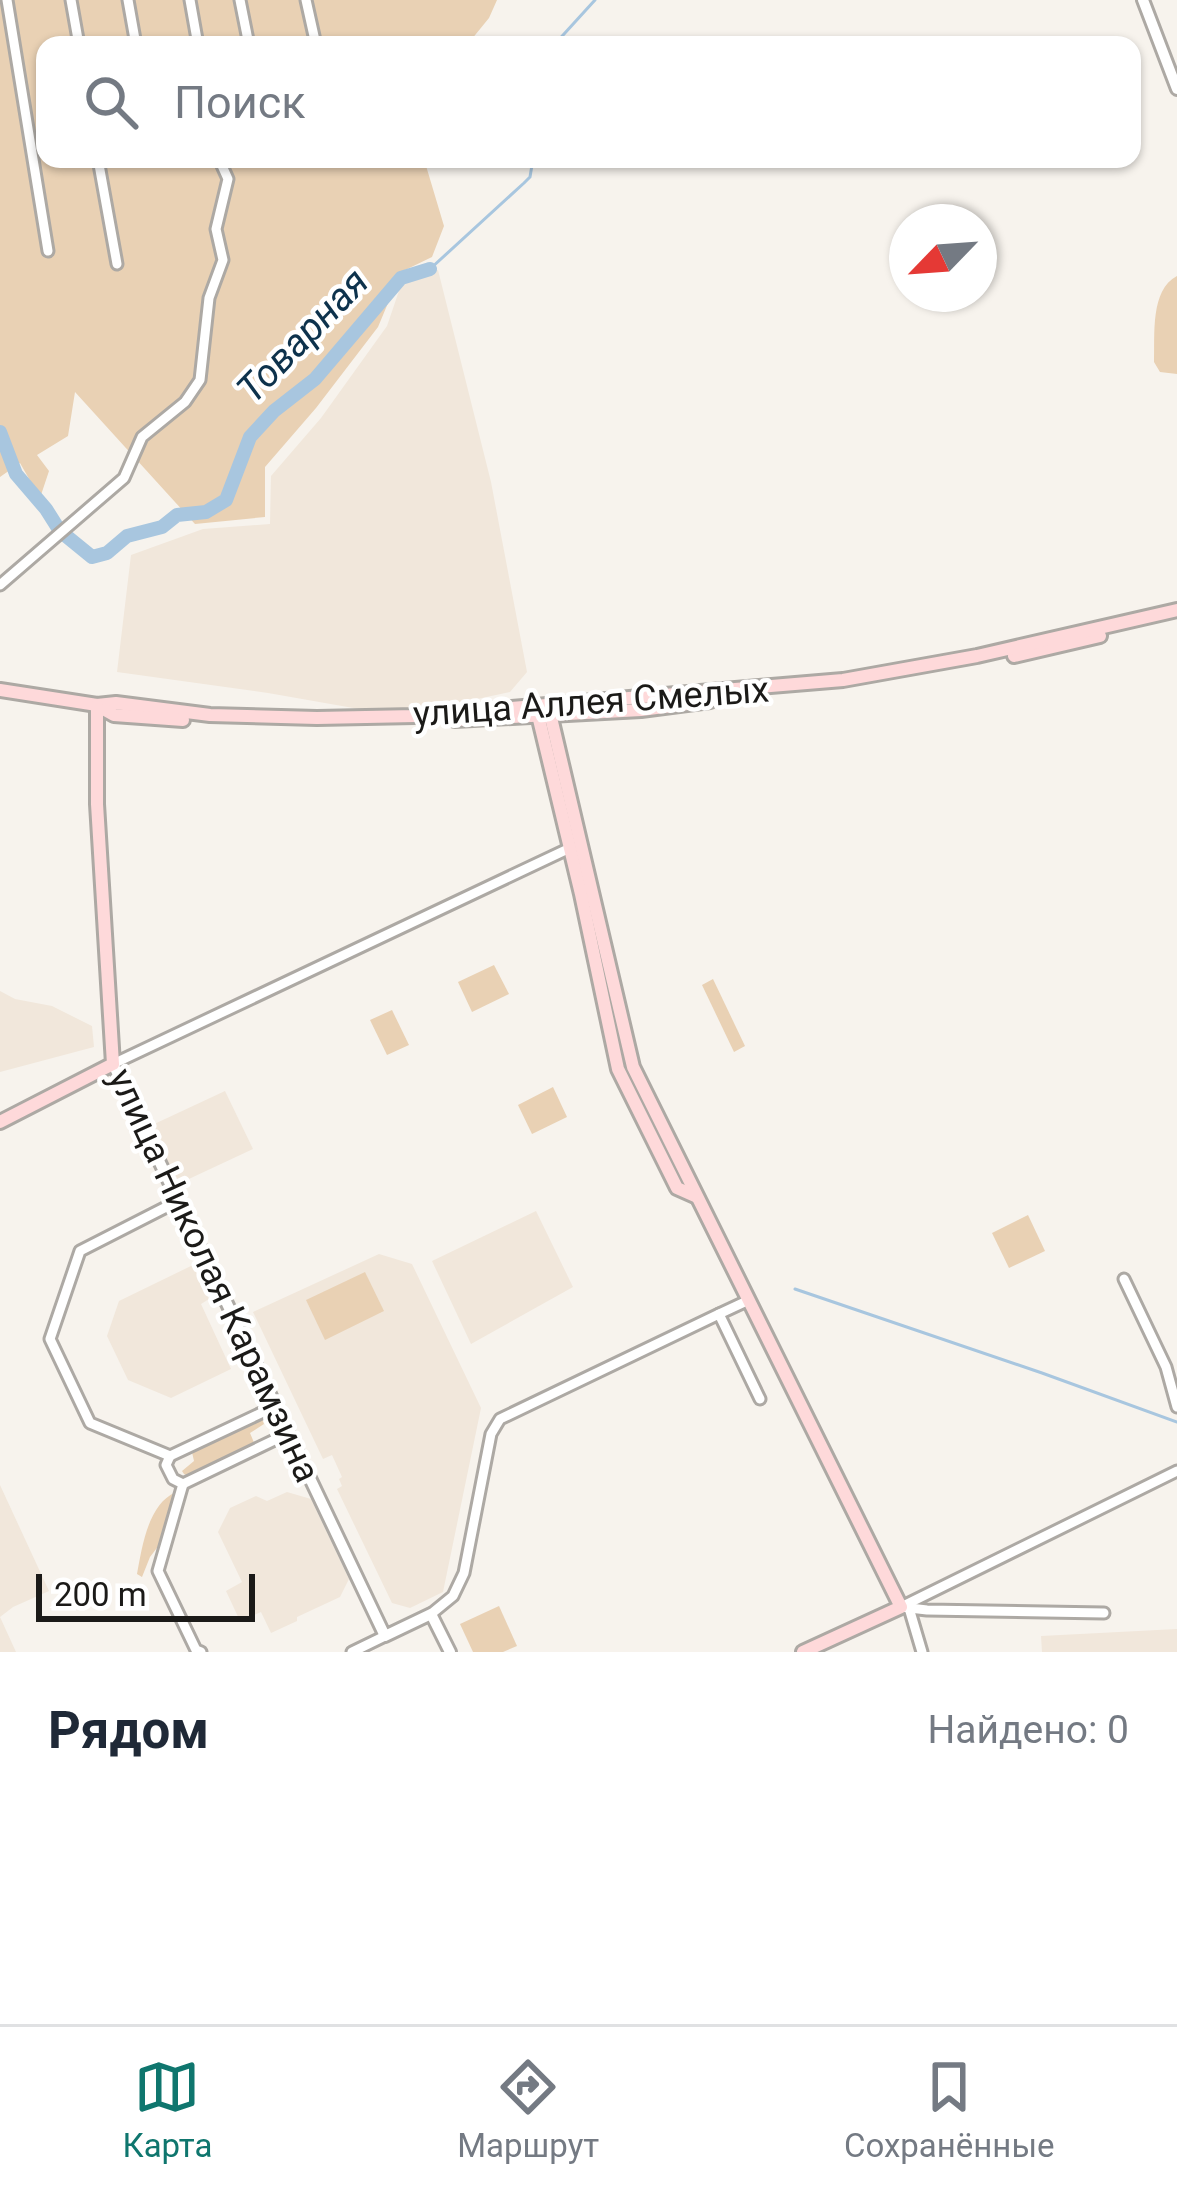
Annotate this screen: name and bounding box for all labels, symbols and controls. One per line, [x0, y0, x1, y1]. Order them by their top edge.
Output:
search box [36, 36, 1141, 168]
icon: search [78, 69, 144, 135]
text: Поиск [174, 76, 306, 129]
north arrow [889, 204, 997, 312]
water label: Товарная [228, 259, 378, 412]
street label: улица Аллея Смелых [412, 669, 771, 735]
street label: улица Николая Карамзина [100, 1062, 328, 1489]
scale bar [36, 1568, 255, 1621]
text: 200 m [54, 1575, 147, 1614]
text: Рядом [48, 1701, 209, 1760]
text: Найдено: 0 [927, 1707, 1129, 1753]
tab: Карта [122, 2054, 212, 2165]
tab: Маршрут [457, 2054, 599, 2165]
tab: Сохранённые [844, 2054, 1055, 2165]

